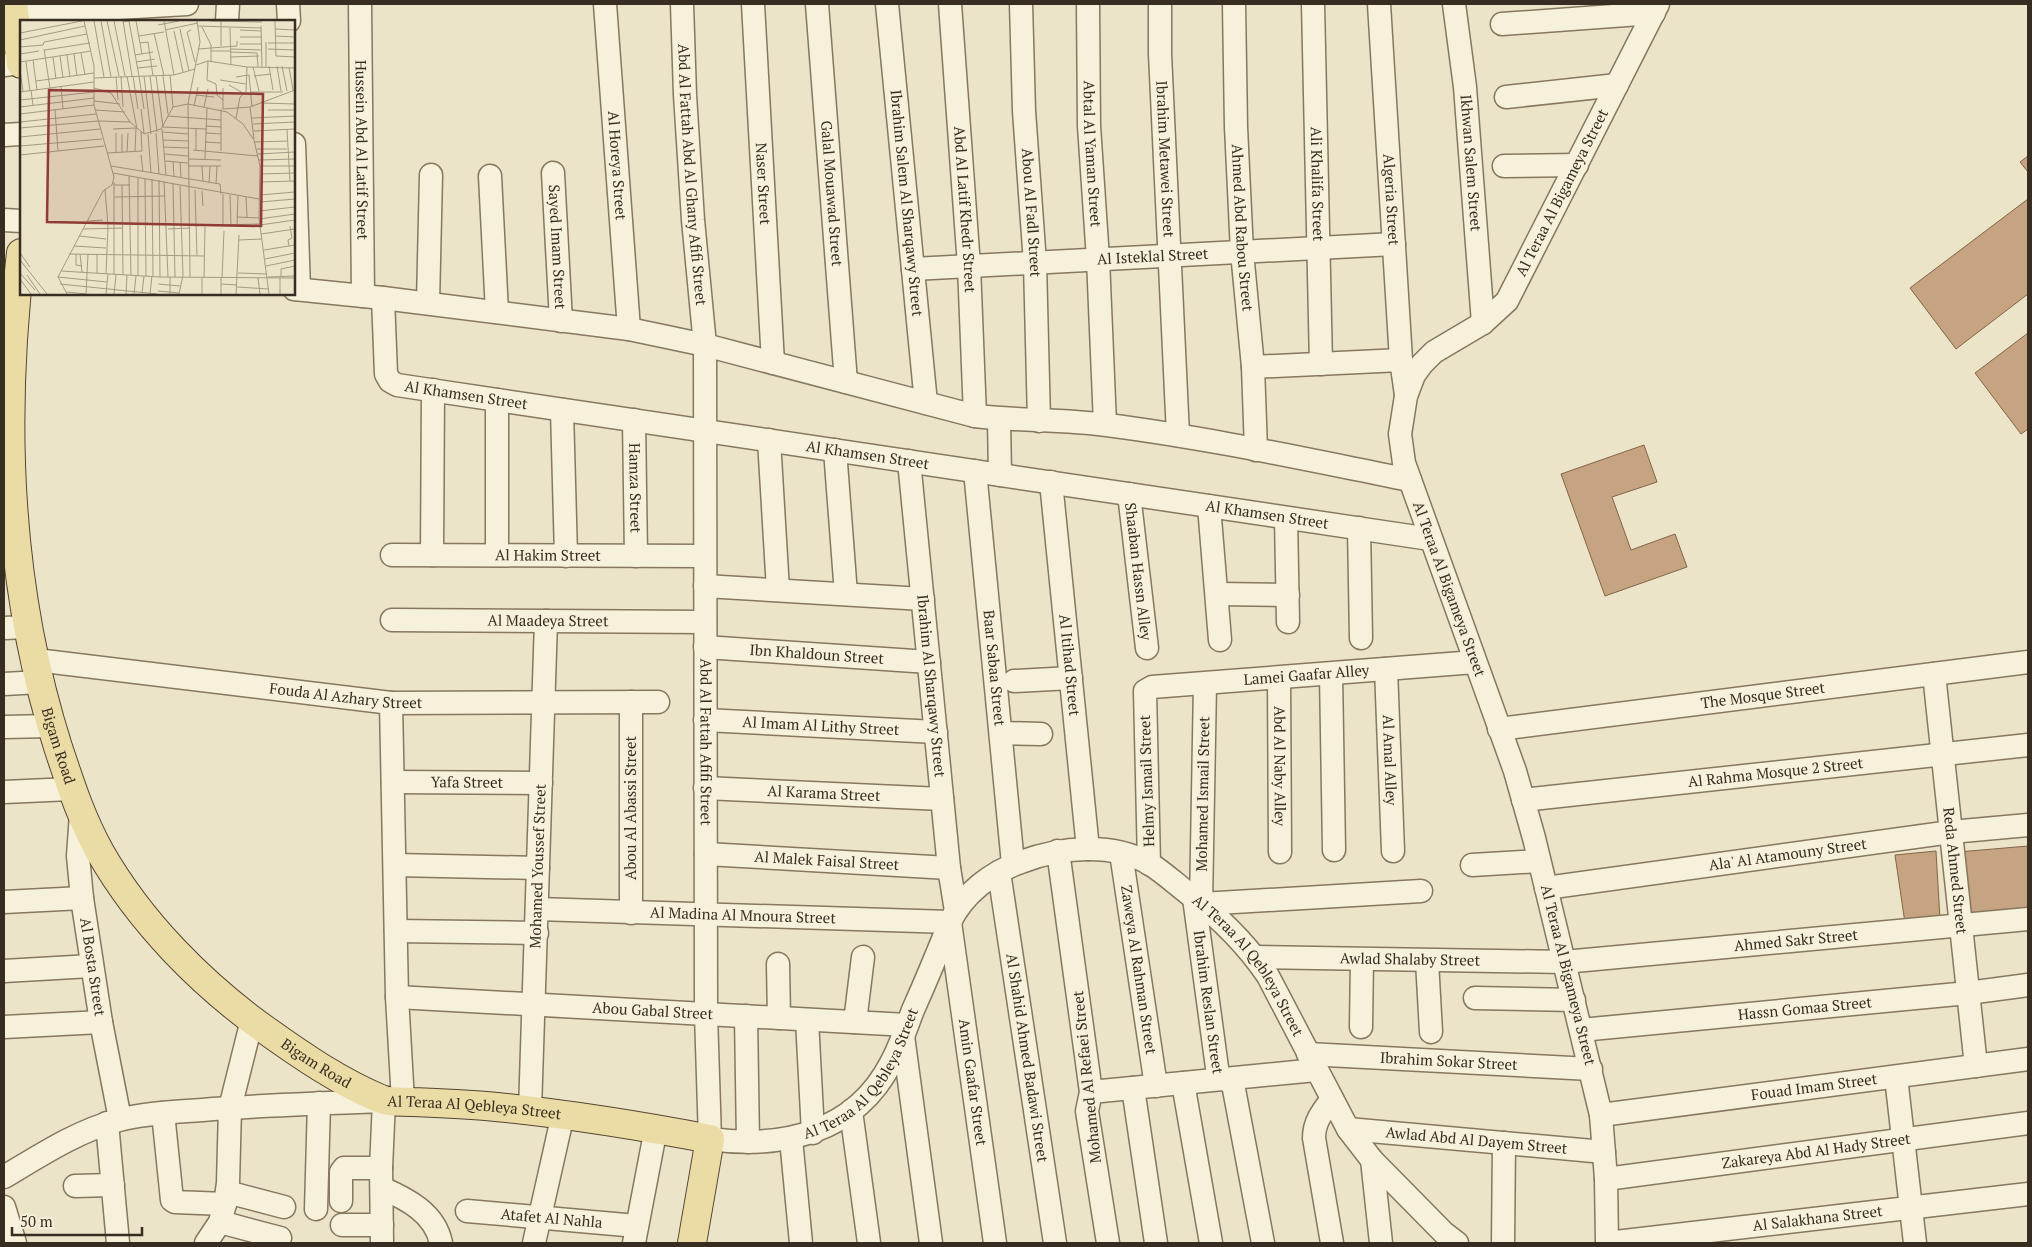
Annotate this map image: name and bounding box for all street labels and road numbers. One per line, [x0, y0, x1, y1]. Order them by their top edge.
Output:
street label: Abd Al Fattah Abd Al Ghany Afifi Street [674, 43, 712, 307]
street label: Hussein Abd Al Latif Street [352, 60, 373, 241]
street label: Abtal Al Yaman Street [1080, 80, 1107, 228]
street label: Ibrahim Metawei Street [1152, 80, 1180, 238]
street label: Ibrahim Salem Al Sharqawy Street [886, 89, 929, 318]
street label: Ikhwan Salem Street [1457, 94, 1487, 233]
street label: Al Teraa Al Bigameya Street [1510, 105, 1612, 279]
street label: Al Horeya Street [604, 110, 632, 221]
street label: Galal Mouawad Street [817, 120, 848, 267]
street label: Abd Al Latif Khedr Street [950, 125, 981, 294]
street label: Ali Khalifa Street [1307, 126, 1329, 242]
street label: Naser Street [752, 142, 776, 226]
street label: Ahmed Abd Rabou Street [1228, 144, 1259, 313]
street label: Abou Al Fadl Street [1018, 147, 1046, 278]
street label: Algeria Street [1379, 153, 1405, 246]
street label: Sayed Imam Street [545, 184, 571, 310]
street label: Al Isteklal Street [1096, 243, 1209, 268]
street label: Al Khamsen Street [403, 375, 529, 413]
street label: Al Khamsen Street [805, 435, 931, 473]
street label: Hamza Street [625, 443, 647, 534]
street label: Al Khamsen Street [1204, 495, 1331, 533]
street label: Al Teraa Al Bigameya Street [1409, 498, 1491, 679]
street label: Shaaban Hassn Alley [1121, 502, 1157, 642]
street label: Al Hakim Street [495, 544, 601, 565]
street label: Ibrahim Al Sharqawy Street [913, 593, 951, 779]
street label: Baar Sabaa Street [979, 609, 1011, 727]
street label: Al Maadeya Street [487, 610, 609, 630]
street label: Al Itihad Street [1055, 613, 1086, 717]
street label: Ibn Khaldoun Street [749, 639, 885, 668]
street label: Abd Al Fattah Afifi Street [696, 658, 717, 826]
street label: Lamei Gaafar Alley [1243, 659, 1370, 689]
street label: Fouda Al Azhary Street [268, 677, 423, 712]
street label: The Mosque Street [1699, 677, 1827, 712]
street label: Bigam Road [38, 705, 81, 786]
street label: Abd Al Naby Alley [1270, 706, 1291, 827]
street label: Al Imam Al Lithy Street [742, 711, 900, 739]
street label: Helmy Ismail Street [1134, 714, 1158, 847]
street label: Al Amal Alley [1379, 714, 1402, 806]
street label: Mohamed Ismail Street [1191, 716, 1213, 872]
street label: Abou Al Abassi Street [620, 736, 640, 880]
street label: Al Rahma Mosque 2 Street [1687, 752, 1864, 791]
street label: Yafa Street [431, 771, 504, 792]
street label: Al Karama Street [767, 780, 881, 805]
street label: Mohamed Youssef Street [524, 783, 550, 949]
street label: Reda Ahmed Street [1939, 806, 1973, 936]
street label: Ala' Al Atamouny Street [1707, 833, 1868, 874]
street label: Al Malek Faisal Street [754, 846, 900, 874]
street label: Al Teraa Al Bigameya Street [1537, 882, 1601, 1067]
street label: Zaweya Al Rahman Street [1117, 884, 1162, 1056]
street label: Al Teraa Al Qebleya Street [1189, 890, 1309, 1040]
street label: Al Madina Al Mnoura Street [650, 902, 837, 927]
street label: Al Bosta Street [76, 916, 111, 1018]
street label: Ahmed Sakr Street [1733, 924, 1859, 955]
street label: Ibrahim Reslan Street [1189, 929, 1229, 1075]
street label: Awlad Shalaby Street [1340, 947, 1481, 970]
street label: Al Shahid Ahmed Badawi Street [1002, 952, 1054, 1164]
street label: Mohamed Al Refaei Street [1067, 989, 1105, 1164]
street label: Hassn Gomaa Street [1737, 991, 1873, 1024]
street label: Abou Gabal Street [592, 997, 714, 1023]
street label: Al Teraa Al Qebleya Street [801, 1004, 922, 1143]
street label: Amin Gaafar Street [955, 1017, 992, 1147]
street label: Bigam Road [278, 1033, 355, 1092]
street label: Ibrahim Sokar Street [1379, 1047, 1519, 1074]
street label: Fouad Imam Street [1750, 1068, 1879, 1104]
street label: Al Teraa Al Qebleya Street [387, 1090, 563, 1124]
street label: Awlad Abd Al Dayem Street [1385, 1121, 1569, 1158]
street label: Zakareya Abd Al Hady Street [1720, 1128, 1912, 1173]
street label: Al Salakhana Street [1751, 1200, 1884, 1235]
street label: Atafet Al Nahla [500, 1203, 604, 1232]

